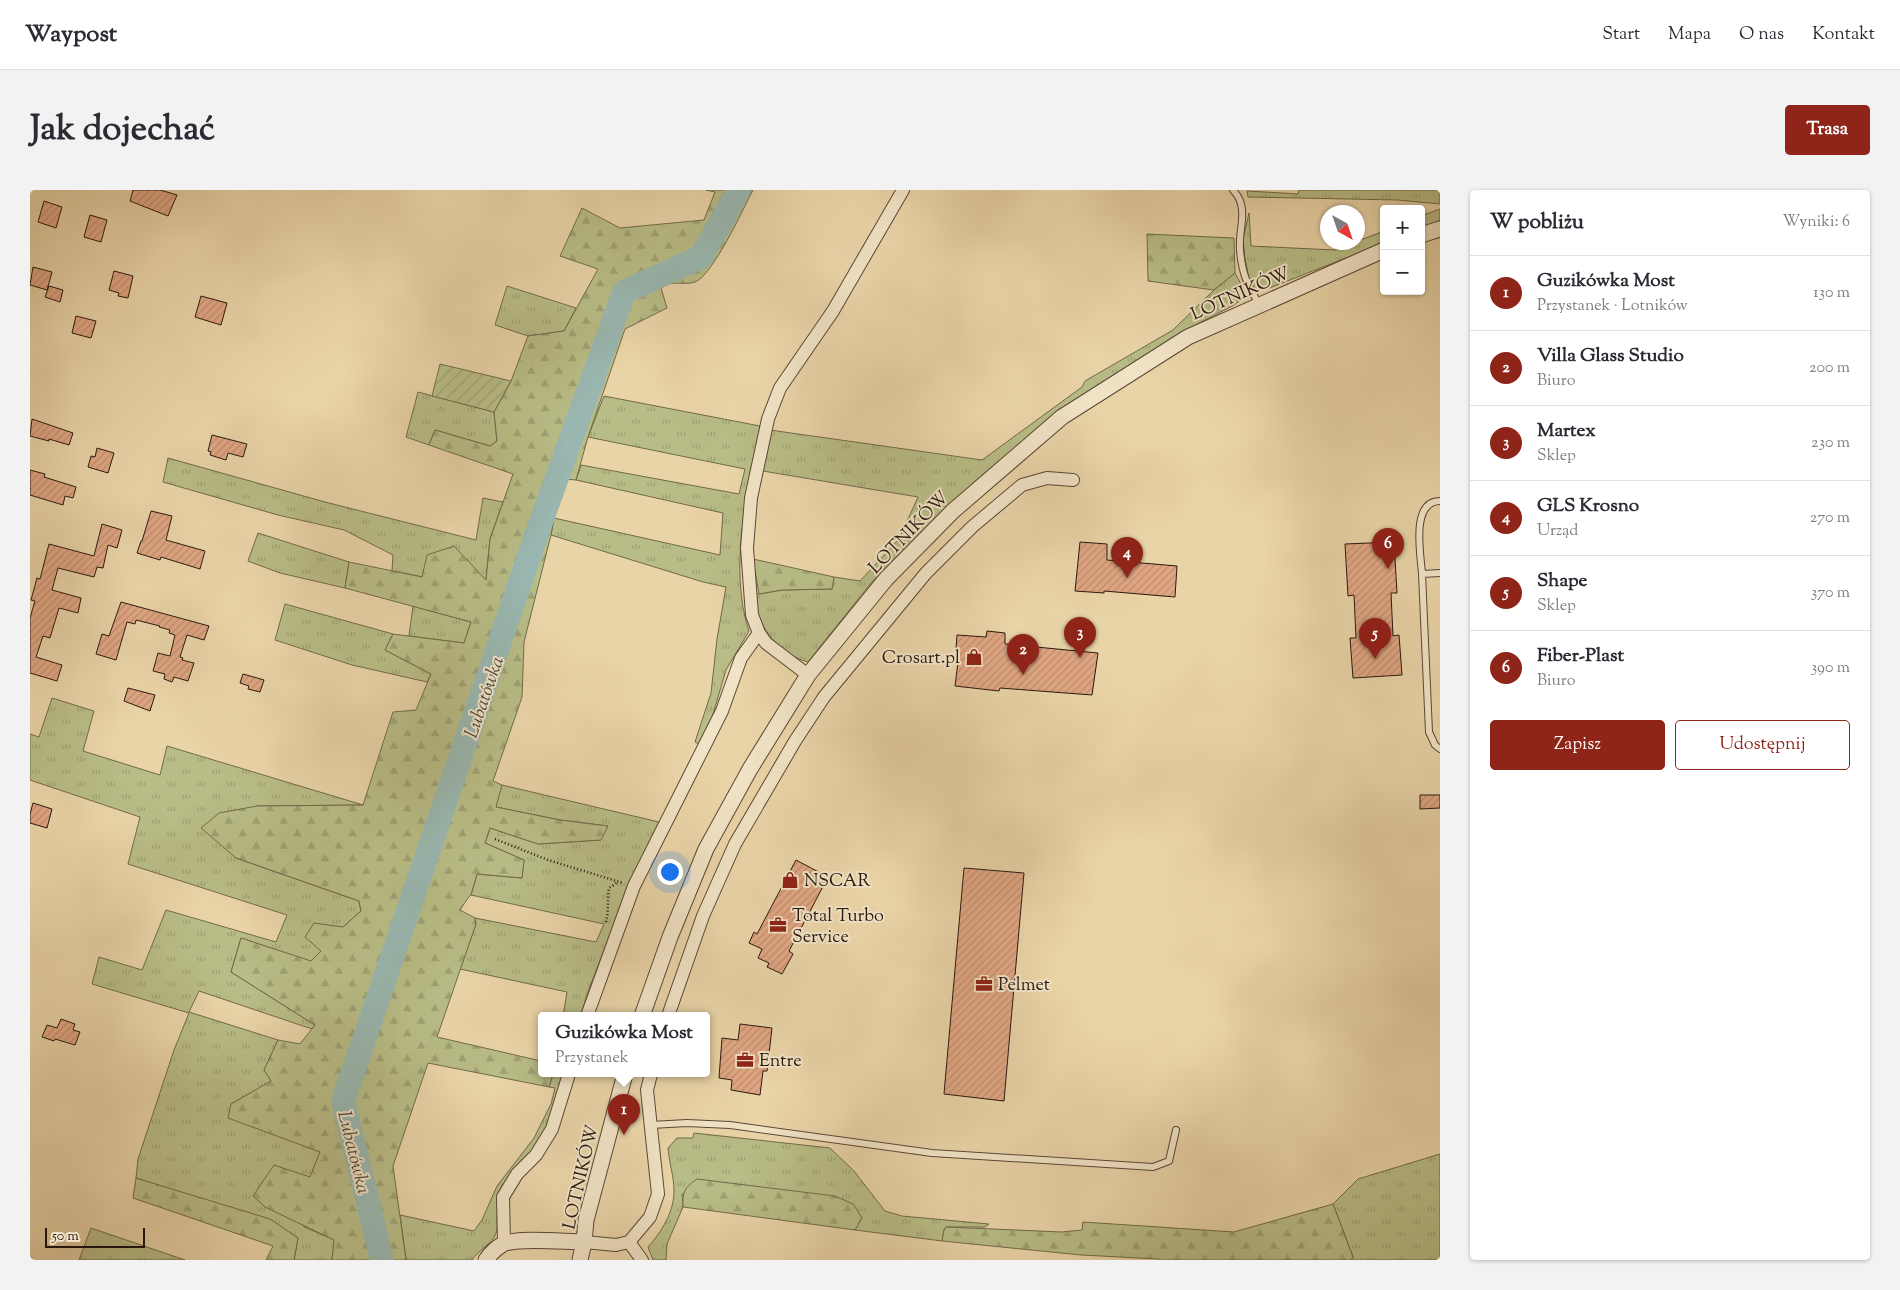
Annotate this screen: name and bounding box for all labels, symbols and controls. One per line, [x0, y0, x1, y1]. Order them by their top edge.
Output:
text: Waypost [25, 18, 117, 52]
text: Start [1602, 22, 1640, 48]
text: Mapa [1668, 22, 1711, 48]
text: O nas [1739, 22, 1784, 48]
text: Kontakt [1812, 22, 1875, 48]
text: Jak dojechać [30, 105, 215, 156]
button: Trasa [1785, 105, 1870, 155]
north arrow [1320, 205, 1365, 250]
map controls [1380, 205, 1425, 295]
button: + [1380, 205, 1425, 250]
text: W pobliżu [1490, 208, 1584, 238]
text: Wyniki: 6 [1782, 211, 1850, 234]
button: − [1380, 250, 1425, 295]
street label: LOTNIKÓW [1187, 260, 1295, 328]
text: Guzikówka Most [1537, 268, 1675, 295]
text: 1 [1503, 282, 1509, 305]
text: 130 m [1813, 282, 1850, 305]
text: Przystanek · Lotników [1537, 295, 1688, 318]
text: Villa Glass Studio [1537, 343, 1684, 370]
text: 2 [1502, 357, 1510, 380]
text: 200 m [1809, 357, 1850, 380]
text: Biuro [1537, 370, 1576, 393]
text: Martex [1537, 418, 1596, 445]
text: 3 [1503, 432, 1509, 455]
text: 230 m [1811, 432, 1850, 455]
text: Sklep [1537, 445, 1576, 468]
street label: LOTNIKÓW [862, 485, 956, 581]
text: GLS Krosno [1537, 493, 1639, 520]
text: 4 [1502, 507, 1510, 530]
text: 270 m [1810, 507, 1850, 530]
text: Urząd [1537, 520, 1578, 543]
pin: 6 [1372, 528, 1404, 569]
pin: 4 [1111, 537, 1143, 578]
text: Shape [1537, 568, 1587, 595]
text: 5 [1503, 582, 1509, 605]
text: 370 m [1811, 582, 1850, 605]
text: Sklep [1537, 595, 1576, 618]
pin: 3 [1064, 617, 1096, 658]
pin: 5 [1359, 618, 1391, 659]
pin: 2 [1007, 634, 1039, 675]
text: Fiber-Plast [1537, 643, 1624, 670]
place label: Crosart.pl [882, 646, 960, 672]
shop icon: Crosart.pl [964, 647, 984, 667]
water label: Lubatówka [459, 653, 512, 742]
text: 6 [1502, 657, 1510, 680]
text: 390 m [1811, 657, 1850, 680]
text: Biuro [1537, 670, 1576, 693]
button: Zapisz [1490, 720, 1665, 770]
button: Udostępnij [1675, 720, 1850, 770]
your location [657, 859, 683, 885]
place label: NSCAR [804, 869, 870, 895]
shop icon: NSCAR [780, 870, 800, 890]
place label: Total Turbo Service [792, 904, 884, 951]
office icon: Total Turbo Service [768, 915, 788, 935]
place label: Pelmet [998, 973, 1050, 999]
office icon: Pelmet [974, 974, 994, 994]
popup [538, 1012, 710, 1077]
text: Guzikówka Most [555, 1020, 693, 1047]
text: Przystanek [555, 1047, 629, 1070]
place label: Entre [759, 1049, 802, 1075]
office icon: Entre [735, 1050, 755, 1070]
pin: 1 [608, 1094, 640, 1135]
water label: Lubatówka [329, 1108, 376, 1197]
street label: LOTNIKÓW [556, 1122, 607, 1232]
scale bar [45, 1225, 145, 1248]
text: 50 m [52, 1227, 79, 1247]

